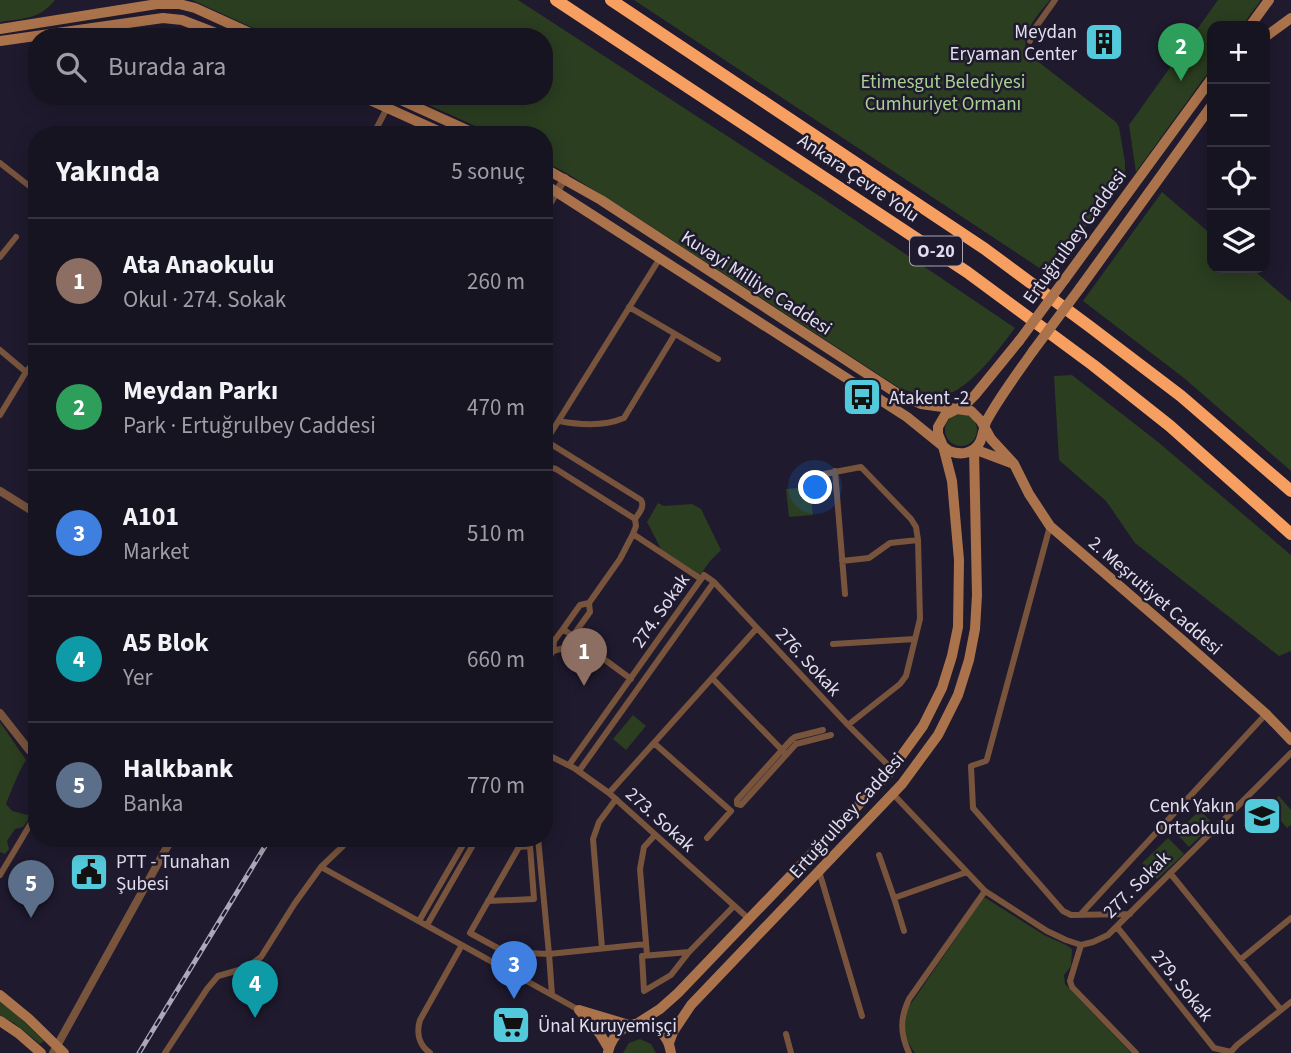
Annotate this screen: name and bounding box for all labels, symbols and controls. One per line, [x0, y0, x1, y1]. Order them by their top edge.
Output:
place label: Meydan Eryaman Center [949, 19, 1077, 68]
building icon: Meydan Eryaman Center [1083, 21, 1125, 63]
map controls [1207, 21, 1270, 273]
button: + [1207, 21, 1270, 84]
pin: 2 [1158, 23, 1204, 81]
search box [28, 28, 553, 105]
icon: search [52, 48, 90, 86]
text: Burada ara [108, 48, 226, 85]
park label: Etimesgut Belediyesi Cumhuriyet Ormanı [861, 69, 1025, 118]
button: − [1207, 84, 1270, 147]
street label: Ankara Çevre Yolu [792, 127, 924, 229]
button: locate [1207, 147, 1270, 210]
text: Yakında [56, 150, 160, 193]
text: 5 sonuç [451, 155, 525, 188]
street label: Ertuğrulbey Caddesi [1017, 164, 1133, 310]
button: layers [1207, 210, 1270, 273]
street label: Kuvayi Milliye Caddesi [675, 224, 837, 342]
road number: O-20 [910, 236, 962, 265]
text: Ata Anaokulu [123, 246, 274, 283]
text: 1 [73, 265, 85, 298]
text: 260 m [467, 265, 525, 298]
text: Okul · 274. Sokak [123, 283, 286, 316]
text: Meydan Parkı [123, 372, 278, 409]
bus stop icon: Atakent -2 [841, 376, 883, 418]
place label: Atakent -2 [889, 385, 969, 412]
text: 2 [73, 391, 85, 424]
text: 470 m [467, 391, 525, 424]
text: Park · Ertuğrulbey Caddesi [123, 409, 376, 442]
your location [798, 470, 832, 504]
text: A101 [123, 498, 179, 535]
text: 3 [73, 517, 85, 550]
text: 510 m [467, 517, 525, 550]
street label: 2. Meşrutiyet Caddesi [1082, 530, 1228, 662]
text: Market [123, 535, 189, 568]
street label: 274. Sokak [626, 568, 697, 654]
street label: 276. Sokak [769, 622, 847, 703]
text: A5 Blok [123, 624, 209, 661]
pin: 1 [561, 628, 607, 686]
text: 4 [73, 643, 85, 676]
text: 660 m [467, 643, 525, 676]
text: Yer [123, 661, 152, 694]
street label: Ertuğrulbey Caddesi [783, 747, 911, 885]
text: Halkbank [123, 750, 233, 787]
text: 5 [73, 769, 85, 802]
text: 770 m [467, 769, 525, 802]
street label: 273. Sokak [619, 781, 701, 859]
text: Banka [123, 787, 183, 820]
place label: Cenk Yakın Ortaokulu [1149, 793, 1235, 842]
school or university icon: Cenk Yakın Ortaokulu [1241, 795, 1283, 837]
street label: 277. Sokak [1097, 845, 1177, 925]
place label: PTT - Tunahan Şubesi [116, 849, 230, 898]
public building icon: PTT - Tunahan Şubesi [68, 851, 110, 893]
pin: 5 [8, 860, 54, 918]
pin: 3 [491, 941, 537, 999]
street label: 279. Sokak [1144, 944, 1220, 1028]
pin: 4 [232, 960, 278, 1018]
supermarket icon: Ünal Kuruyemişçi [490, 1004, 532, 1046]
place label: Ünal Kuruyemişçi [538, 1013, 677, 1040]

